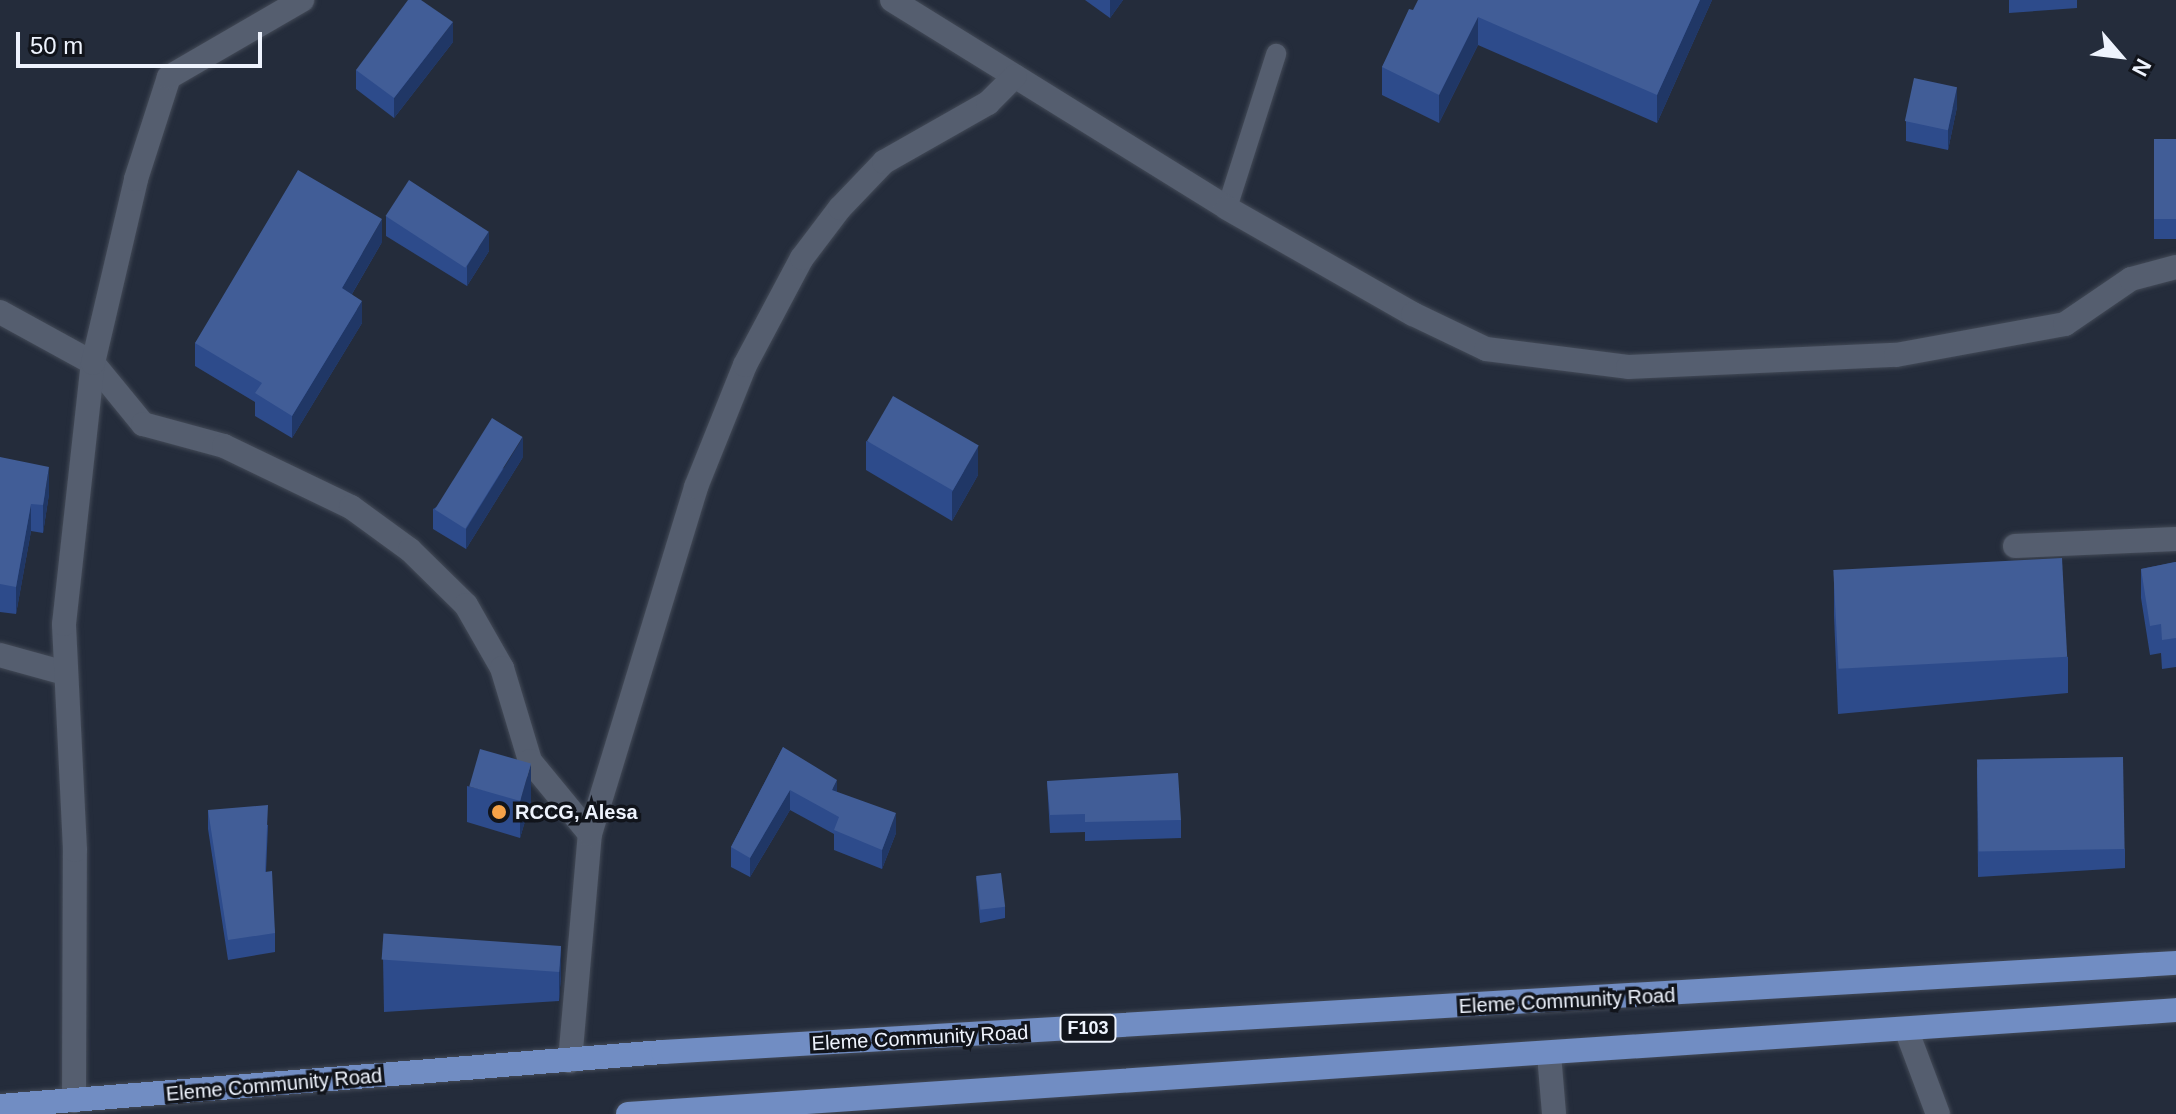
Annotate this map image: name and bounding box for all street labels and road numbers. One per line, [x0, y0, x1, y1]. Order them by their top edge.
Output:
street label: Eleme Community Road [1458, 983, 1676, 1019]
road number: F103 [1058, 1014, 1118, 1042]
street label: Eleme Community Road [811, 1020, 1029, 1056]
street label: Eleme Community Road [165, 1064, 383, 1106]

